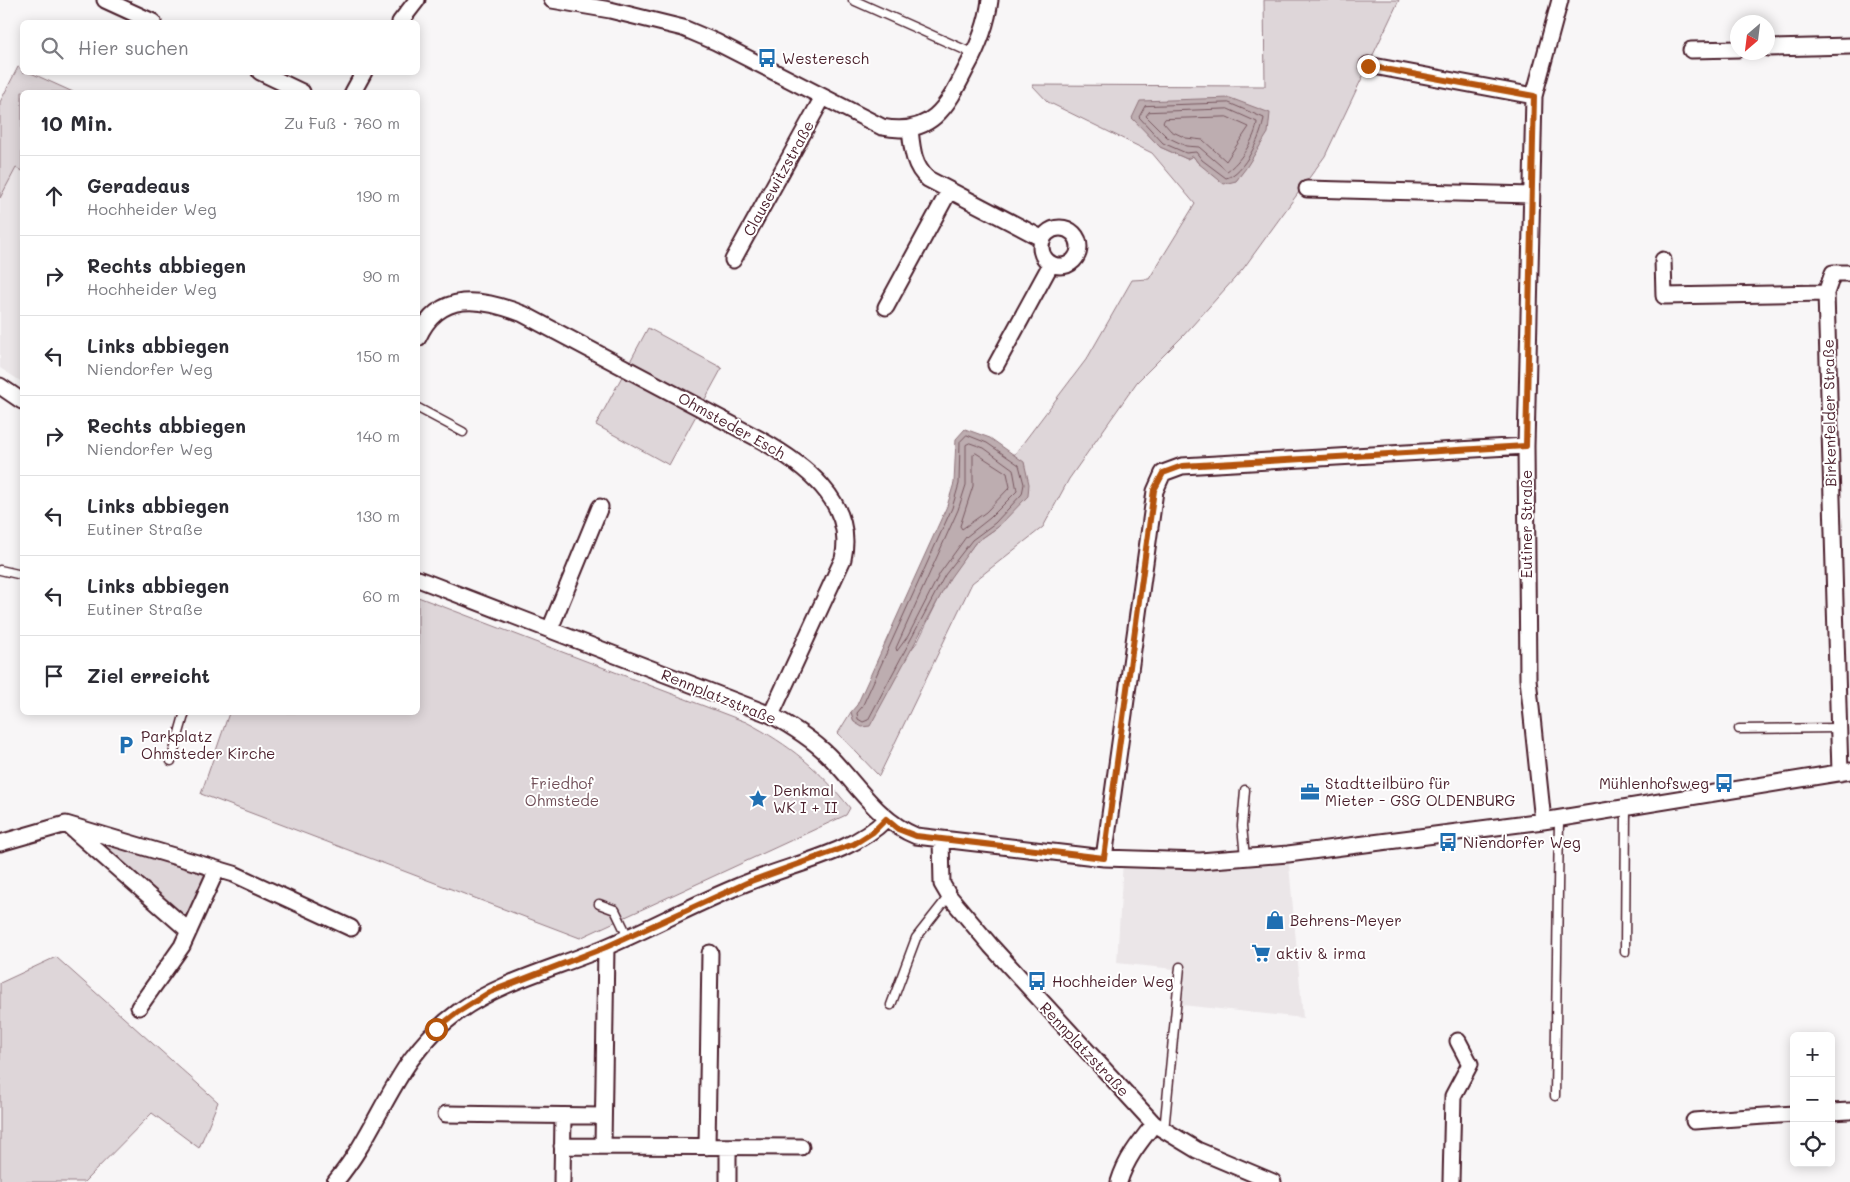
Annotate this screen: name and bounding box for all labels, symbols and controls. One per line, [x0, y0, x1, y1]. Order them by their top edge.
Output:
north arrow [1730, 15, 1775, 60]
search box [20, 20, 420, 75]
icon: search [38, 34, 66, 62]
text: Hier suchen [78, 35, 189, 60]
bus stop icon: Westeresch [756, 47, 778, 69]
place label: Westeresch [782, 48, 869, 68]
route end [1357, 55, 1380, 78]
text: 10 Min. [40, 109, 113, 136]
text: Zu Fuß · 760 m [284, 112, 400, 133]
street label: Clausewitzstraße [738, 117, 818, 239]
text: Geradeaus [87, 173, 190, 198]
icon: ahead [40, 182, 68, 210]
text: 190 m [356, 185, 400, 206]
text: Hochheider Weg [87, 198, 217, 219]
text: Rechts abbiegen [87, 253, 246, 278]
icon: right [40, 262, 68, 290]
text: 90 m [363, 265, 400, 286]
text: Hochheider Weg [87, 278, 217, 299]
text: Links abbiegen [87, 333, 229, 358]
street label: Birkenfelder Straße [1818, 339, 1840, 487]
icon: left [40, 342, 68, 370]
text: 150 m [356, 345, 400, 366]
text: Niendorfer Weg [87, 358, 213, 379]
street label: Ohmsteder Esch [675, 387, 789, 463]
text: Rechts abbiegen [87, 413, 246, 438]
icon: right [40, 422, 68, 450]
text: 140 m [356, 425, 400, 446]
text: Niendorfer Weg [87, 438, 213, 459]
street label: Eutiner Straße [1516, 470, 1536, 578]
text: Links abbiegen [87, 493, 229, 518]
icon: left [40, 502, 68, 530]
text: 130 m [356, 505, 400, 526]
text: Eutiner Straße [87, 518, 203, 539]
text: Links abbiegen [87, 573, 229, 598]
icon: left [40, 582, 68, 610]
text: 60 m [363, 585, 400, 606]
text: Eutiner Straße [87, 598, 203, 619]
icon: arrive [40, 662, 68, 690]
text: Ziel erreicht [87, 663, 210, 688]
street label: Rennplatzstraße [659, 664, 779, 728]
place label: Parkplatz Ohmsteder Kirche [141, 726, 275, 763]
parking icon: Parkplatz Ohmsteder Kirche [115, 734, 137, 756]
bus stop icon: Mühlenhofsweg [1713, 772, 1735, 794]
park label: Friedhof Ohmstede [525, 773, 599, 810]
place label: Stadtteilbüro für Mieter - GSG OLDENBURG [1325, 773, 1515, 810]
place label: Mühlenhofsweg [1599, 773, 1709, 793]
place label: Denkmal WK I + II [773, 780, 838, 817]
office icon: Stadtteilbüro für Mieter - GSG OLDENBURG [1299, 781, 1321, 803]
place icon: Denkmal WK I + II [747, 788, 769, 810]
bus stop icon: Niendorfer Weg [1437, 831, 1459, 853]
place label: Niendorfer Weg [1463, 832, 1581, 852]
shop icon: Behrens-Meyer [1264, 909, 1286, 931]
place label: Behrens-Meyer [1290, 910, 1402, 930]
supermarket icon: aktiv & irma [1250, 942, 1272, 964]
place label: aktiv & irma [1276, 943, 1366, 963]
bus stop icon: Hochheider Weg [1026, 970, 1048, 992]
place label: Hochheider Weg [1052, 971, 1174, 991]
street label: Rennplatzstraße [1036, 997, 1134, 1101]
route start [425, 1018, 448, 1041]
map controls [1790, 1032, 1835, 1167]
button: + [1790, 1032, 1835, 1077]
button: − [1790, 1077, 1835, 1122]
button: locate [1790, 1122, 1835, 1167]

